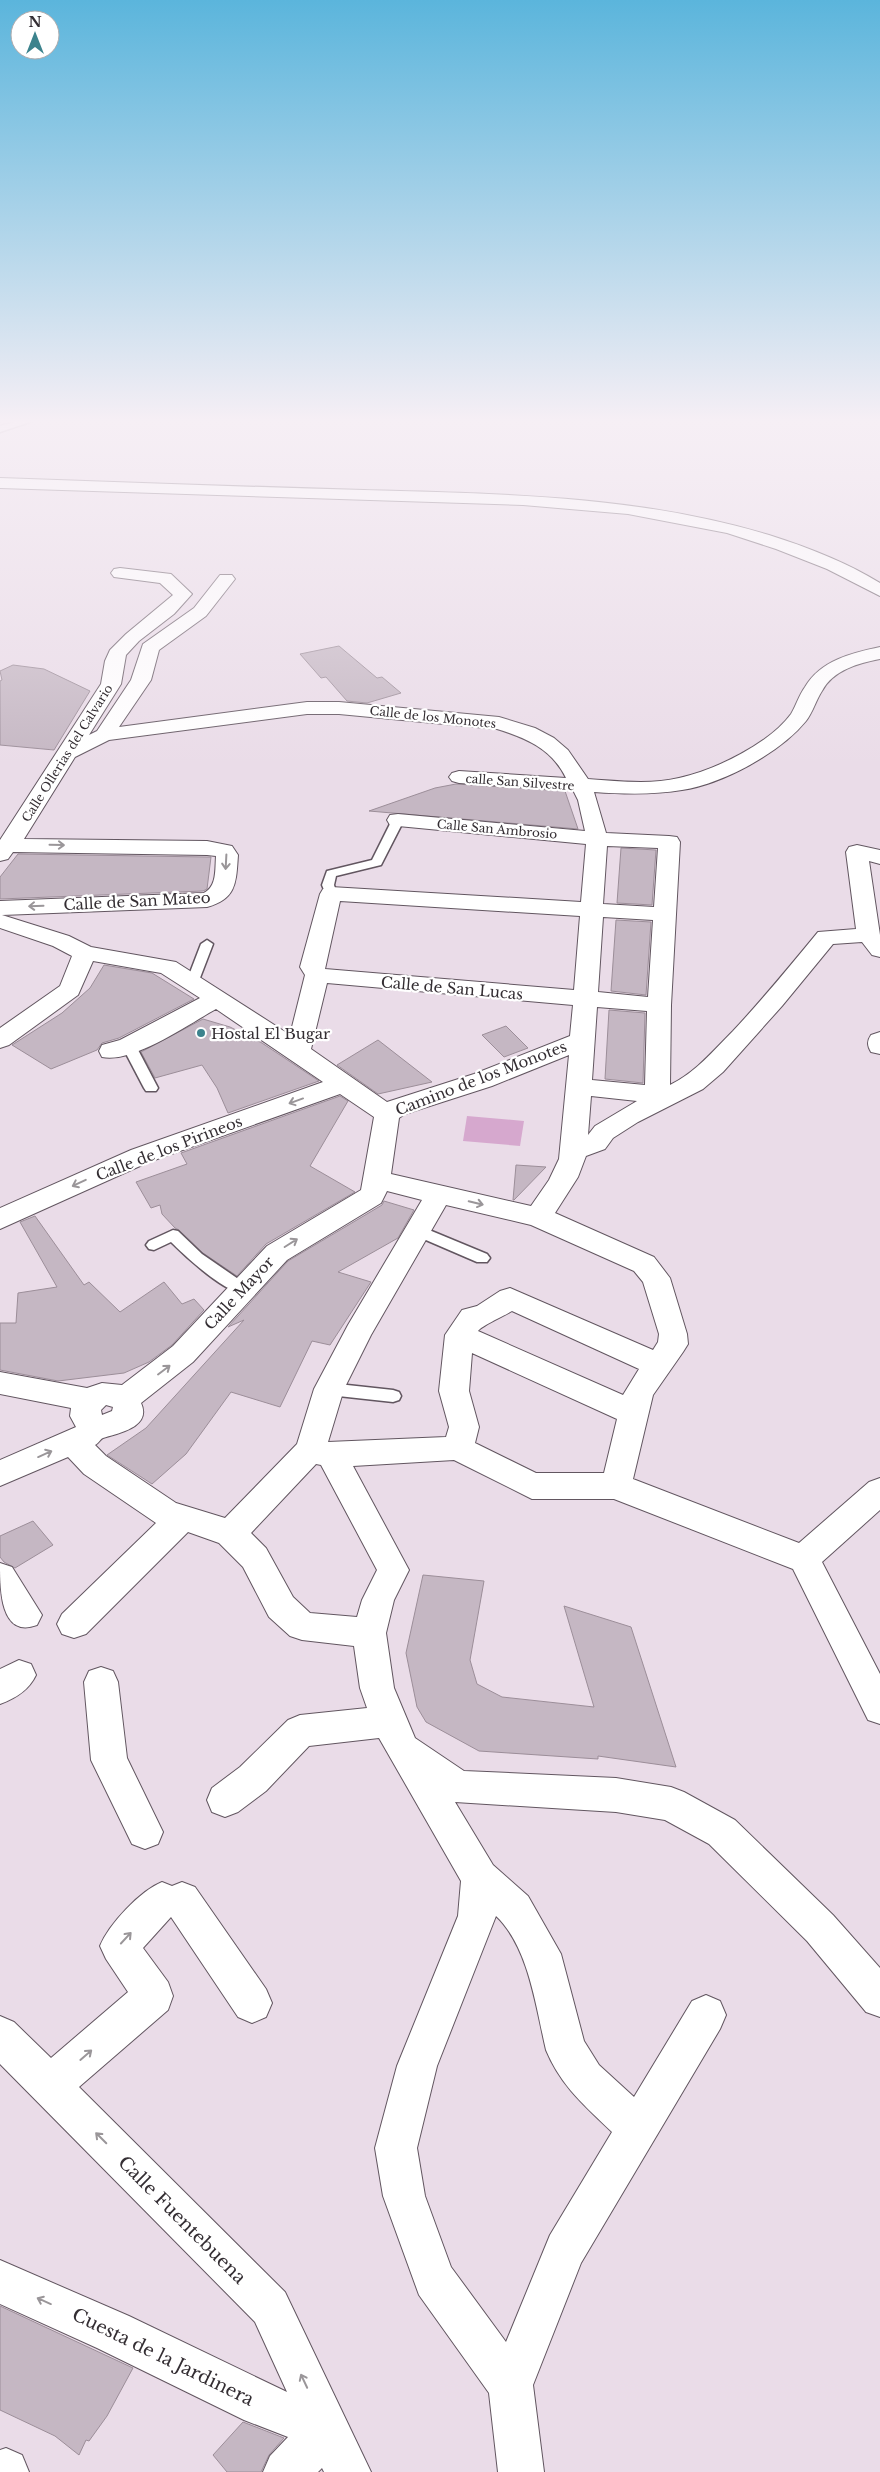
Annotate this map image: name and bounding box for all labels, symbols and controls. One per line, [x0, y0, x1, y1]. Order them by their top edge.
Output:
north arrow [10, 10, 60, 60]
text: N [28, 13, 42, 31]
street label: Calle Ollerias del Calvario [18, 681, 116, 825]
street label: Calle de los Monotes [369, 703, 497, 731]
street label: calle San Silvestre [465, 771, 575, 793]
street label: Calle San Ambrosio [436, 816, 558, 842]
one-way arrow [48, 841, 64, 850]
one-way arrow [221, 853, 230, 869]
street label: Calle de San Mateo [63, 888, 211, 914]
one-way arrow [28, 901, 44, 911]
street label: Calle de San Lucas [380, 972, 524, 1004]
place label: Hostal El Bugar [211, 1024, 331, 1043]
marker: Hostal El Bugar [195, 1027, 207, 1039]
street label: Camino de los Monotes [393, 1036, 569, 1119]
one-way arrow [289, 1097, 304, 1106]
street label: Calle de los Pirineos [93, 1111, 245, 1185]
one-way arrow [72, 1179, 87, 1189]
one-way arrow [467, 1199, 483, 1208]
one-way arrow [284, 1238, 298, 1248]
street label: Calle Mayor [200, 1252, 278, 1334]
one-way arrow [157, 1365, 171, 1375]
one-way arrow [37, 1449, 52, 1459]
one-way arrow [120, 1931, 132, 1944]
one-way arrow [80, 2049, 93, 2060]
one-way arrow [95, 2132, 107, 2144]
street label: Calle Fuentebuena [113, 2151, 251, 2289]
one-way arrow [37, 2296, 52, 2306]
street label: Cuesta de la Jardinera [68, 2303, 258, 2411]
one-way arrow [299, 2374, 308, 2389]

